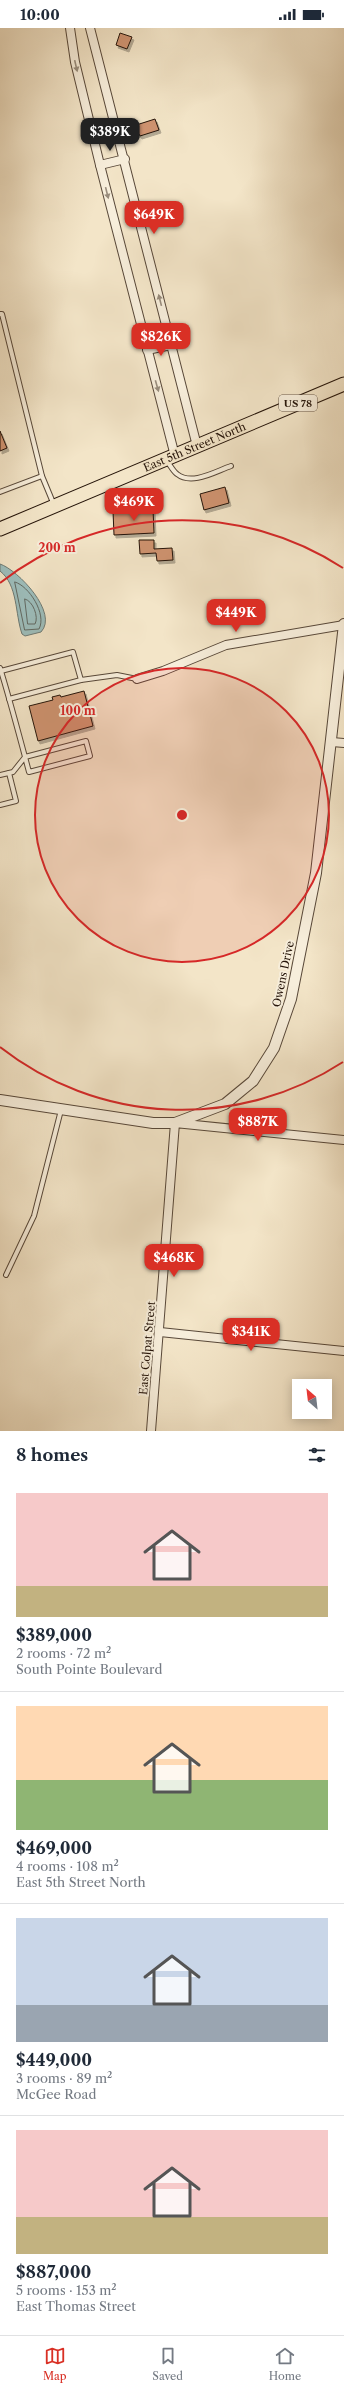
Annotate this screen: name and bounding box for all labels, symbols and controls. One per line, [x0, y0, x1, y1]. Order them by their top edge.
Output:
text: 10:00 [20, 5, 60, 24]
one-way arrow [74, 60, 80, 73]
pin: $389K [82, 118, 138, 152]
text: $389K [90, 123, 130, 139]
one-way arrow [105, 186, 111, 199]
pin: $649K [126, 201, 182, 235]
text: $649K [134, 206, 174, 222]
one-way arrow [157, 293, 163, 305]
pin: $826K [133, 323, 189, 357]
text: $826K [140, 328, 182, 344]
one-way arrow [154, 381, 160, 393]
road number: US 78 [279, 395, 317, 411]
street label: East 5th Street North [141, 419, 248, 475]
pin: $469K [106, 488, 162, 522]
text: $469K [114, 493, 154, 509]
text: 200 m [38, 540, 76, 555]
pin: $449K [208, 599, 264, 633]
text: $449K [216, 604, 256, 620]
text: 100 m [60, 703, 96, 718]
centre of rings [175, 808, 189, 822]
street label: Owens Drive [269, 940, 297, 1008]
pin: $887K [230, 1108, 286, 1142]
text: $887K [238, 1113, 278, 1129]
pin: $468K [146, 1244, 202, 1278]
text: $468K [153, 1249, 195, 1265]
street label: East Colpat Street [136, 1300, 158, 1395]
pin: $341K [223, 1318, 279, 1352]
text: $341K [232, 1323, 270, 1339]
north arrow [292, 1379, 332, 1419]
map controls [292, 1379, 332, 1419]
icon: filters [306, 1444, 328, 1466]
text: 8 homes [16, 1445, 88, 1465]
icon: home [136, 1519, 208, 1591]
text: $389,000 [16, 1625, 92, 1645]
text: 2 rooms · 72 m² [16, 1645, 111, 1661]
text: South Pointe Boulevard [16, 1661, 162, 1677]
icon: home [136, 1732, 208, 1804]
text: $469,000 [16, 1838, 92, 1858]
text: 4 rooms · 108 m² [16, 1858, 119, 1874]
text: East 5th Street North [16, 1874, 146, 1890]
icon: home [136, 1944, 208, 2016]
text: $449,000 [16, 2050, 92, 2070]
text: 3 rooms · 89 m² [16, 2070, 112, 2086]
text: McGee Road [16, 2086, 96, 2102]
icon: home [136, 2156, 208, 2228]
text: $887,000 [16, 2262, 91, 2282]
text: 5 rooms · 153 m² [16, 2282, 117, 2298]
text: East Thomas Street [16, 2298, 136, 2314]
tab: Map [43, 2345, 67, 2383]
tab: Saved [152, 2345, 183, 2383]
tab: Home [269, 2345, 301, 2383]

